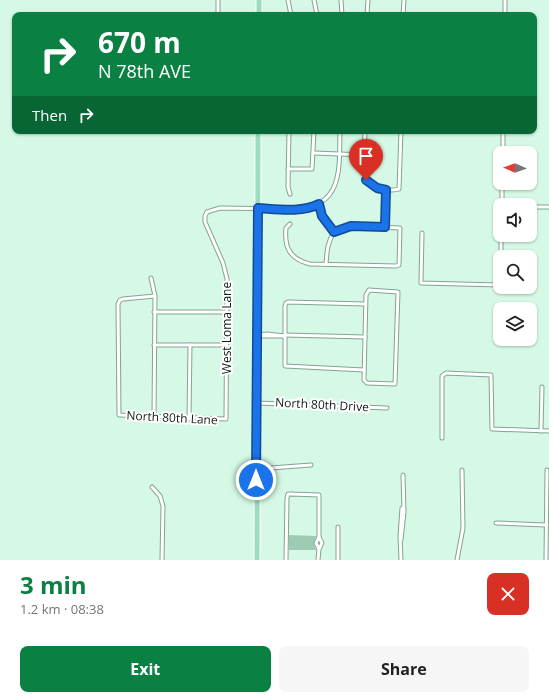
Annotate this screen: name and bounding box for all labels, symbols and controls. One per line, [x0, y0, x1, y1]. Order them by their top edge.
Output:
text: 670 m [98, 23, 181, 61]
icon: right [32, 28, 84, 80]
text: N 78th AVE [98, 59, 191, 83]
icon: right [75, 104, 97, 126]
text: Then [32, 105, 67, 125]
pin [349, 139, 383, 180]
icon: arrive [355, 145, 377, 167]
north arrow [493, 146, 537, 190]
map controls [493, 146, 537, 346]
button: sound [493, 198, 537, 242]
button: search [493, 250, 537, 294]
street label: West Loma Lane [218, 282, 235, 374]
button: layers [493, 302, 537, 346]
street label: North 80th Drive [275, 394, 370, 415]
street label: North 80th Lane [126, 407, 218, 428]
position arrow [235, 459, 277, 501]
text: 3 min [20, 568, 87, 601]
button: close [487, 573, 529, 615]
text: 1.2 km · 08:38 [20, 600, 104, 618]
button: Exit [20, 646, 271, 692]
button: Share [279, 646, 529, 692]

